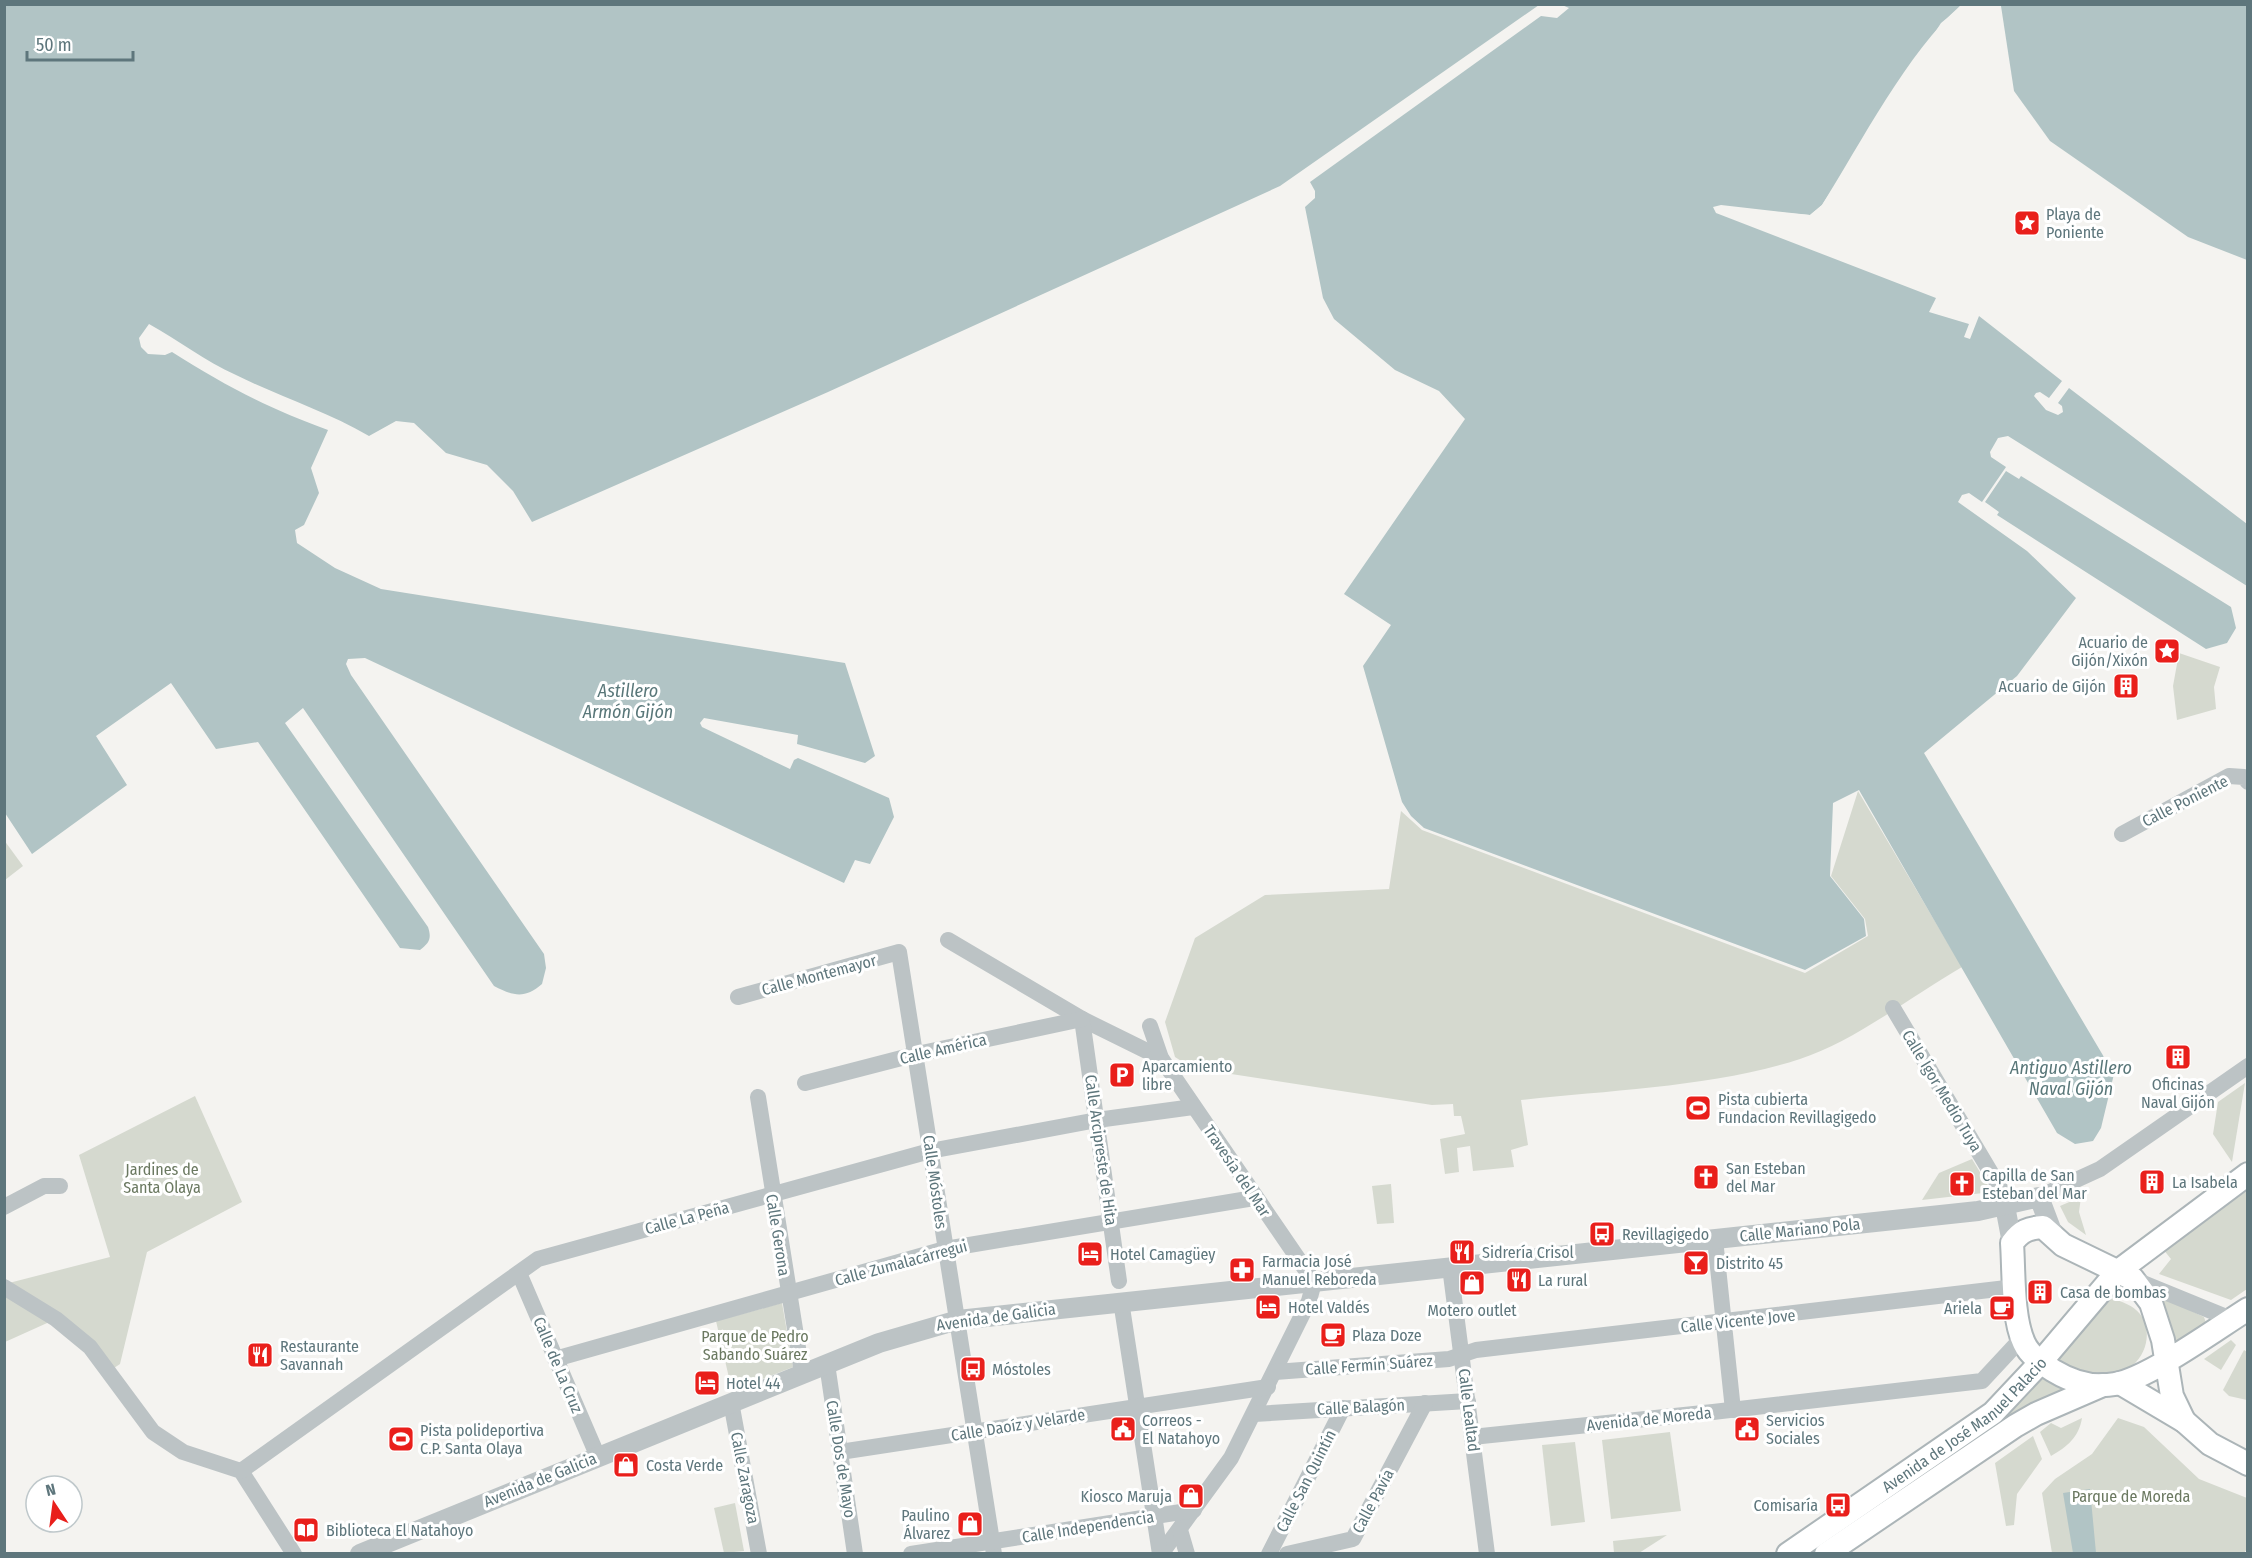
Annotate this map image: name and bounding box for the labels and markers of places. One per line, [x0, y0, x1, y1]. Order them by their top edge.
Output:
place label: Playa de Poniente [2046, 205, 2104, 242]
place icon: Playa de Poniente [2012, 208, 2042, 238]
place label: Acuario de Gijón/Xixón [2071, 633, 2148, 670]
place icon: Acuario de Gijón/Xixón [2152, 636, 2182, 666]
building icon: Acuario de Gijón [2111, 671, 2141, 701]
place label: Acuario de Gijón [1999, 677, 2106, 696]
building icon: Oficinas Naval Gijón [2163, 1042, 2193, 1072]
place label: Aparcamiento libre [1142, 1057, 1232, 1094]
parking icon: Aparcamiento libre [1107, 1060, 1137, 1090]
place label: Oficinas Naval Gijón [2141, 1075, 2215, 1112]
place label: Pista cubierta Fundacion Revillagigedo [1718, 1090, 1876, 1127]
sports icon: Pista cubierta Fundacion Revillagigedo [1683, 1093, 1713, 1123]
place label: San Esteban del Mar [1726, 1159, 1806, 1196]
church icon: San Esteban del Mar [1691, 1162, 1721, 1192]
place label: Capilla de San Esteban del Mar [1982, 1166, 2087, 1203]
building icon: La Isabela [2137, 1167, 2167, 1197]
church icon: Capilla de San Esteban del Mar [1947, 1169, 1977, 1199]
place label: La Isabela [2172, 1173, 2238, 1192]
bus stop icon: Revillagigedo [1587, 1219, 1617, 1249]
place label: Revillagigedo [1622, 1225, 1709, 1244]
restaurant icon: Sidrería Crisol [1447, 1237, 1477, 1267]
hotel icon: Hotel Camagüey [1075, 1239, 1105, 1269]
place label: Sidrería Crisol [1482, 1243, 1574, 1262]
place label: Hotel Camagüey [1110, 1245, 1216, 1264]
bar icon: Distrito 45 [1681, 1248, 1711, 1278]
place label: Farmacia José Manuel Reboreda [1262, 1252, 1377, 1289]
place label: Distrito 45 [1716, 1254, 1783, 1273]
pharmacy icon: Farmacia José Manuel Reboreda [1227, 1255, 1257, 1285]
restaurant icon: La rural [1504, 1265, 1534, 1295]
shop icon: Motero outlet [1457, 1268, 1487, 1298]
place label: La rural [1538, 1271, 1588, 1290]
building icon: Casa de bombas [2025, 1277, 2055, 1307]
place label: Casa de bombas [2060, 1283, 2167, 1302]
hotel icon: Hotel Valdés [1253, 1292, 1283, 1322]
cafe icon: Ariela [1987, 1293, 2017, 1323]
place label: Hotel Valdés [1288, 1298, 1370, 1317]
place label: Ariela [1944, 1299, 1982, 1318]
place label: Motero outlet [1427, 1301, 1517, 1320]
cafe icon: Plaza Doze [1318, 1320, 1348, 1350]
place label: Plaza Doze [1352, 1326, 1422, 1345]
place label: Restaurante Savannah [280, 1337, 359, 1374]
restaurant icon: Restaurante Savannah [245, 1340, 275, 1370]
bus stop icon: Móstoles [958, 1354, 988, 1384]
place label: Móstoles [992, 1360, 1051, 1379]
hotel icon: Hotel 44 [692, 1368, 722, 1398]
place label: Hotel 44 [726, 1374, 781, 1393]
place label: Correos - El Natahoyo [1142, 1411, 1220, 1448]
place label: Servicios Sociales [1766, 1411, 1825, 1448]
public building icon: Correos - El Natahoyo [1108, 1414, 1138, 1444]
public building icon: Servicios Sociales [1732, 1414, 1762, 1444]
place label: Pista polideportiva C.P. Santa Olaya [420, 1421, 544, 1458]
sports icon: Pista polideportiva C.P. Santa Olaya [386, 1424, 416, 1454]
shop icon: Costa Verde [611, 1450, 641, 1480]
place label: Costa Verde [646, 1456, 723, 1475]
shop icon: Kiosco Maruja [1176, 1481, 1206, 1511]
place label: Kiosco Maruja [1080, 1487, 1172, 1506]
bus stop icon: Comisaría [1823, 1490, 1853, 1520]
place label: Comisaría [1753, 1496, 1818, 1515]
place label: Paulino Álvarez [901, 1506, 950, 1543]
shop icon: Paulino Álvarez [955, 1509, 985, 1539]
library icon: Biblioteca El Natahoyo [291, 1515, 321, 1545]
place label: Biblioteca El Natahoyo [326, 1521, 473, 1540]

